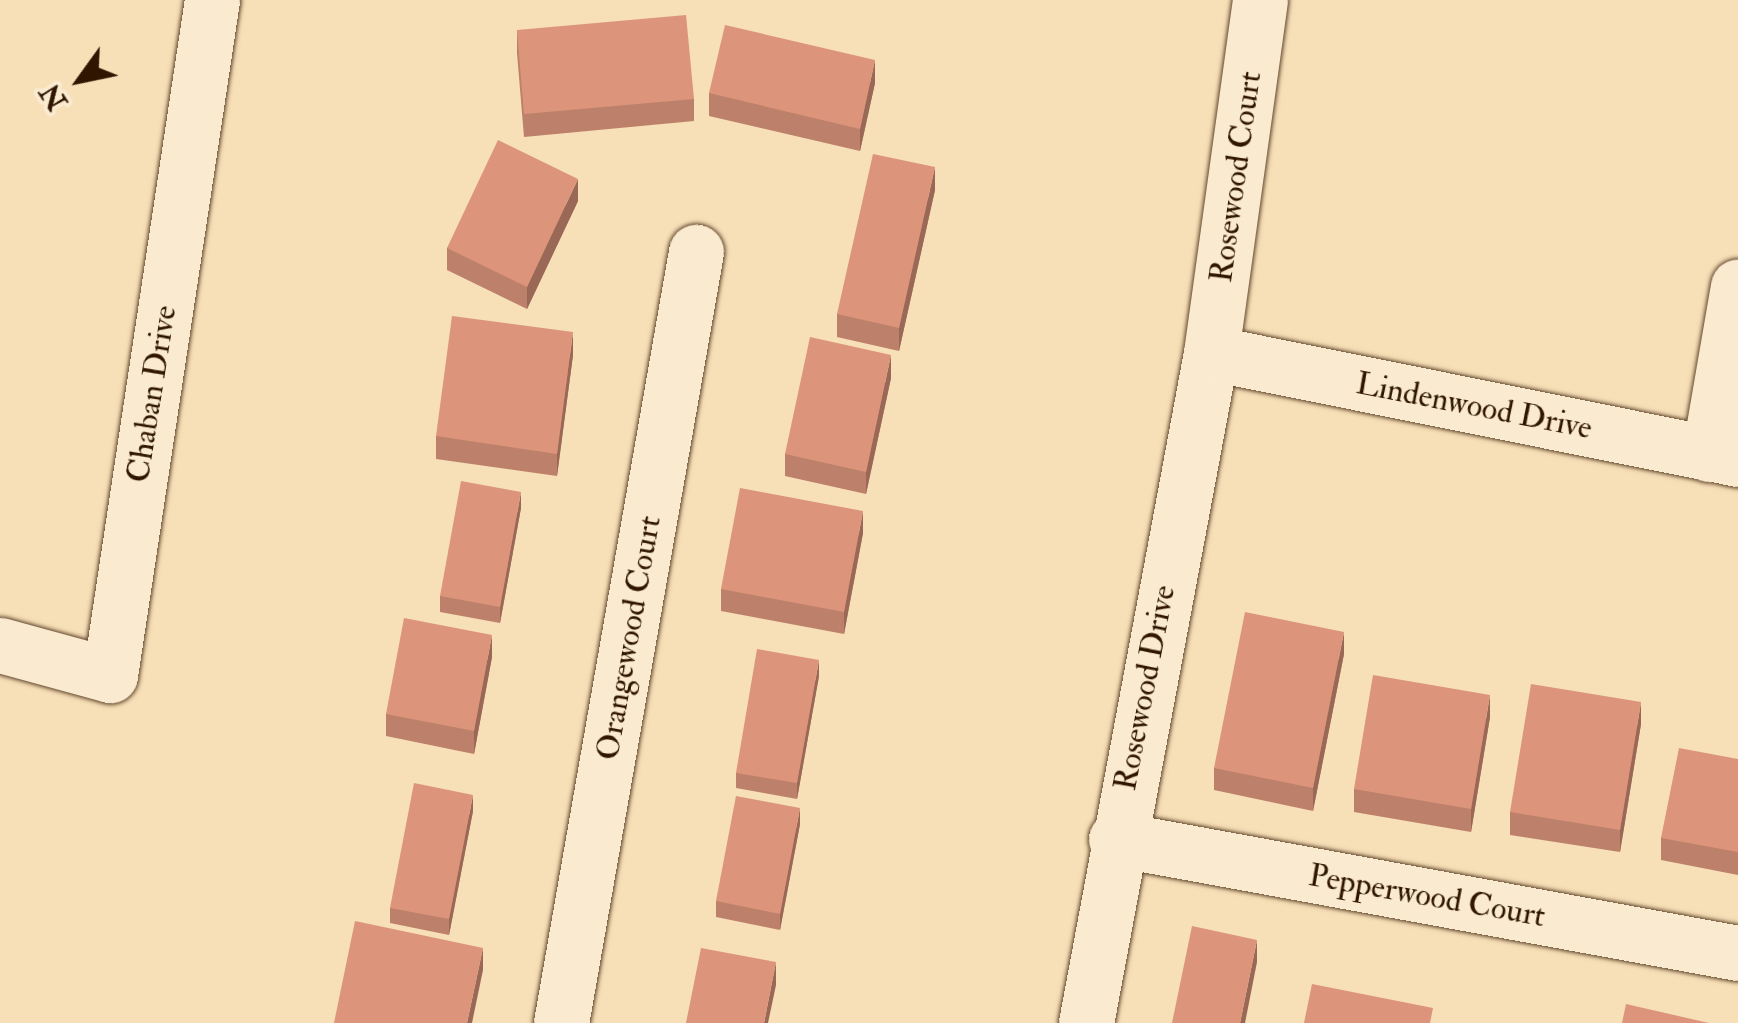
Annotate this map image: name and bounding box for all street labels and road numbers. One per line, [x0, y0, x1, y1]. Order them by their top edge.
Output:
street label: Rosewood Court [1202, 69, 1270, 285]
street label: Chaban Drive [119, 303, 185, 485]
street label: Lindenwood Drive [1353, 364, 1595, 448]
street label: Orangewood Court [589, 513, 669, 763]
street label: Rosewood Drive [1106, 582, 1184, 794]
street label: Pepperwood Court [1306, 856, 1548, 936]

